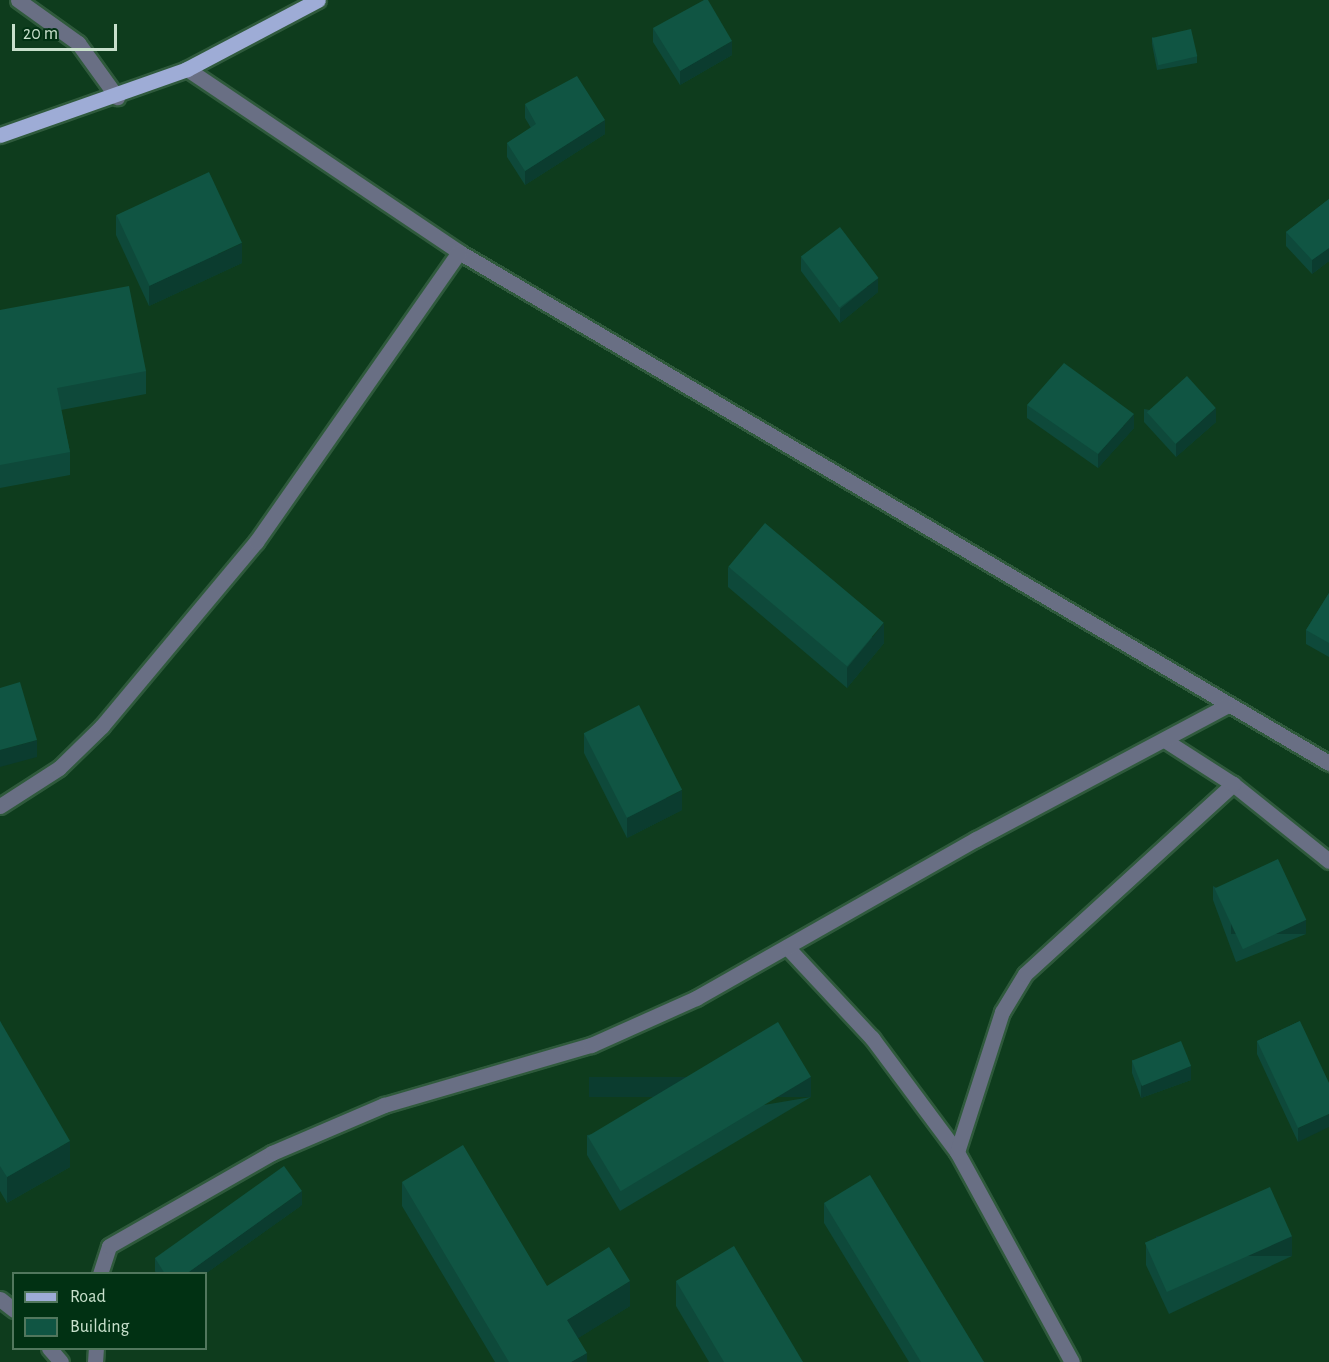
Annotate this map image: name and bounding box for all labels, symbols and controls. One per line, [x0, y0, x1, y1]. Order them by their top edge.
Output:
scale bar [15, 12, 120, 50]
text: 20 m [23, 25, 58, 43]
legend [12, 1272, 207, 1350]
text: Road [70, 1288, 106, 1306]
text: Building [70, 1318, 129, 1336]

